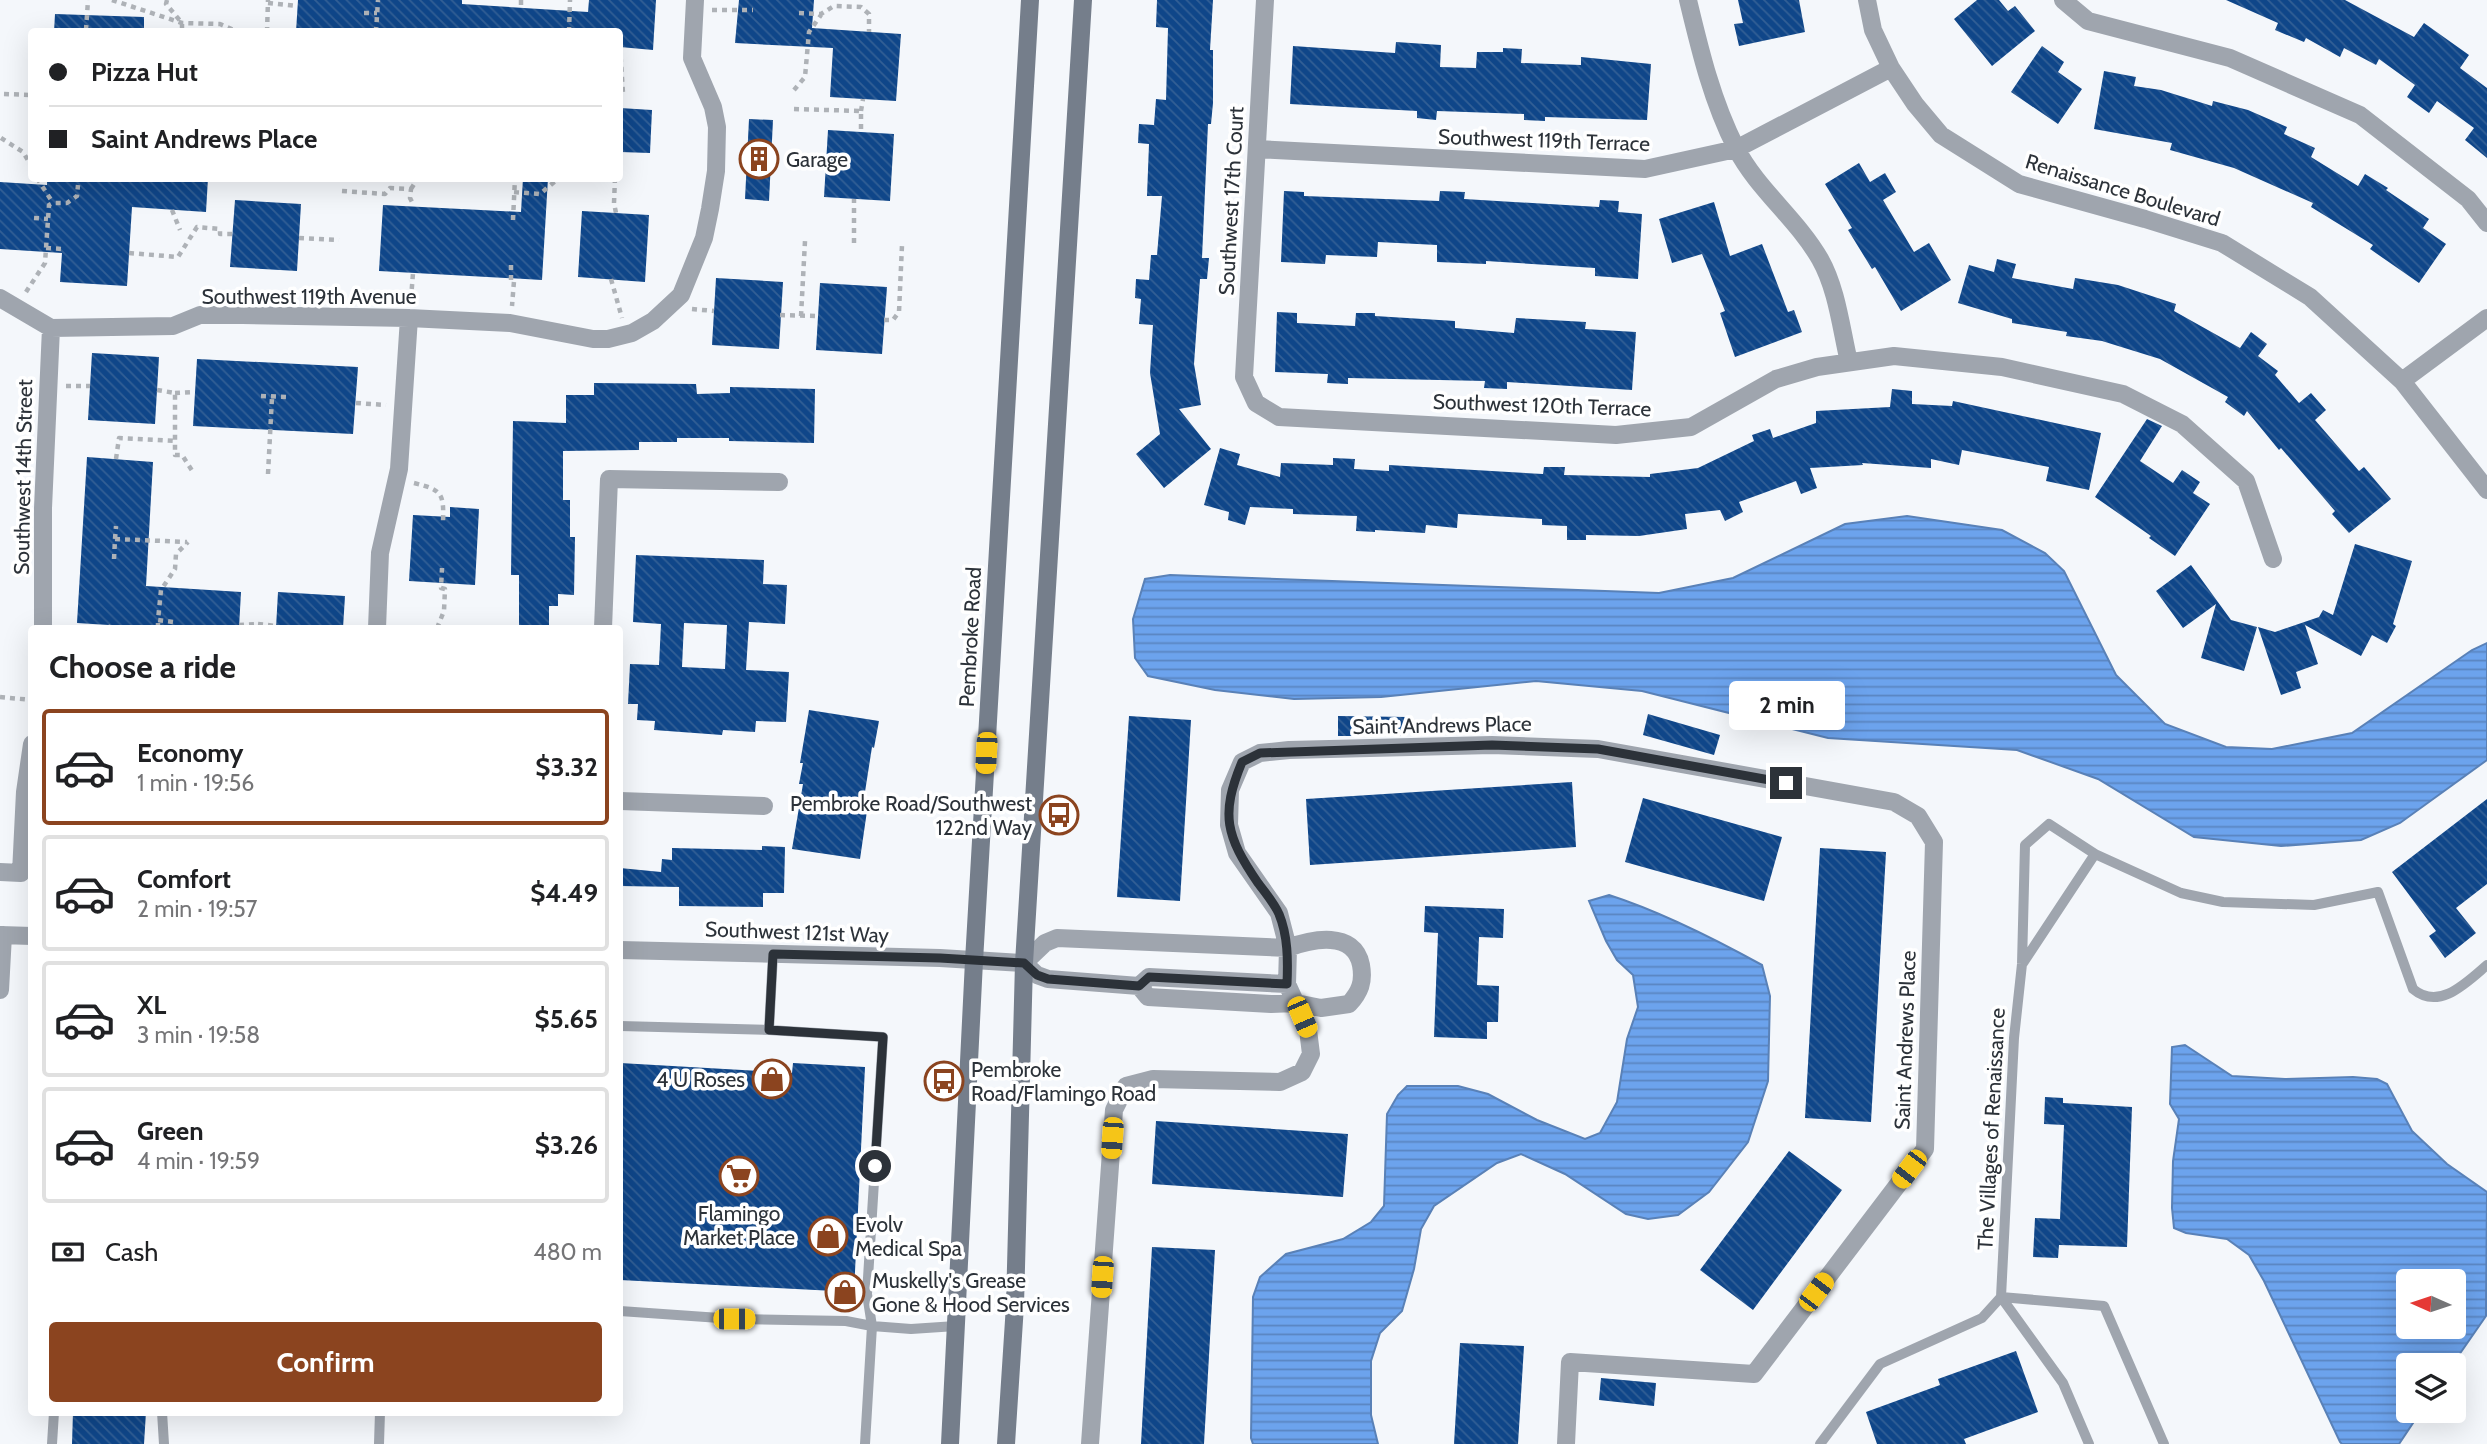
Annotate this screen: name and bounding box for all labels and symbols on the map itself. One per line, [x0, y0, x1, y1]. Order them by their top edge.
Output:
street label: Southwest 17th Court [1214, 106, 1248, 296]
street label: Southwest 119th Terrace [1438, 124, 1651, 156]
building icon: Garage [738, 138, 780, 180]
place label: Garage [786, 147, 848, 172]
street label: Renaissance Boulevard [2023, 148, 2223, 232]
street label: Southwest 119th Avenue [202, 284, 417, 309]
street label: Southwest 14th Street [9, 379, 37, 575]
street label: Southwest 120th Terrace [1432, 389, 1652, 421]
street label: Pembroke Road [954, 566, 986, 708]
callout: 2 min [1728, 682, 1844, 730]
street label: Saint Andrews Place [1352, 711, 1532, 739]
car [975, 731, 998, 775]
route end [1770, 767, 1802, 799]
place label: Pembroke Road/Southwest 122nd Way [790, 791, 1032, 840]
bus stop icon: Pembroke Road/Southwest 122nd Way [1038, 794, 1080, 836]
street label: Southwest 121st Way [705, 916, 890, 948]
street label: Saint Andrews Place [1889, 950, 1921, 1130]
car [1285, 994, 1320, 1040]
street label: The Villages of Renaissance [1972, 1007, 2010, 1251]
place label: Pembroke Road/Flamingo Road [971, 1057, 1156, 1106]
shop icon: 4 U Roses [751, 1058, 793, 1100]
bus stop icon: Pembroke Road/Flamingo Road [923, 1060, 965, 1102]
place label: 4 U Roses [656, 1067, 745, 1092]
car [1101, 1116, 1124, 1160]
car [1888, 1146, 1931, 1192]
route start [859, 1150, 891, 1182]
supermarket icon: Flamingo Market Place [718, 1155, 760, 1197]
place label: Flamingo Market Place [683, 1201, 795, 1250]
place label: Evolv Medical Spa [855, 1212, 962, 1261]
shop icon: Evolv Medical Spa [807, 1215, 849, 1257]
car [1091, 1255, 1114, 1299]
place label: Muskelly's Grease Gone & Hood Services [872, 1268, 1070, 1317]
car [1795, 1269, 1838, 1315]
north arrow [2396, 1269, 2466, 1339]
shop icon: Muskelly's Grease Gone & Hood Services [824, 1271, 866, 1313]
car [714, 1309, 756, 1330]

